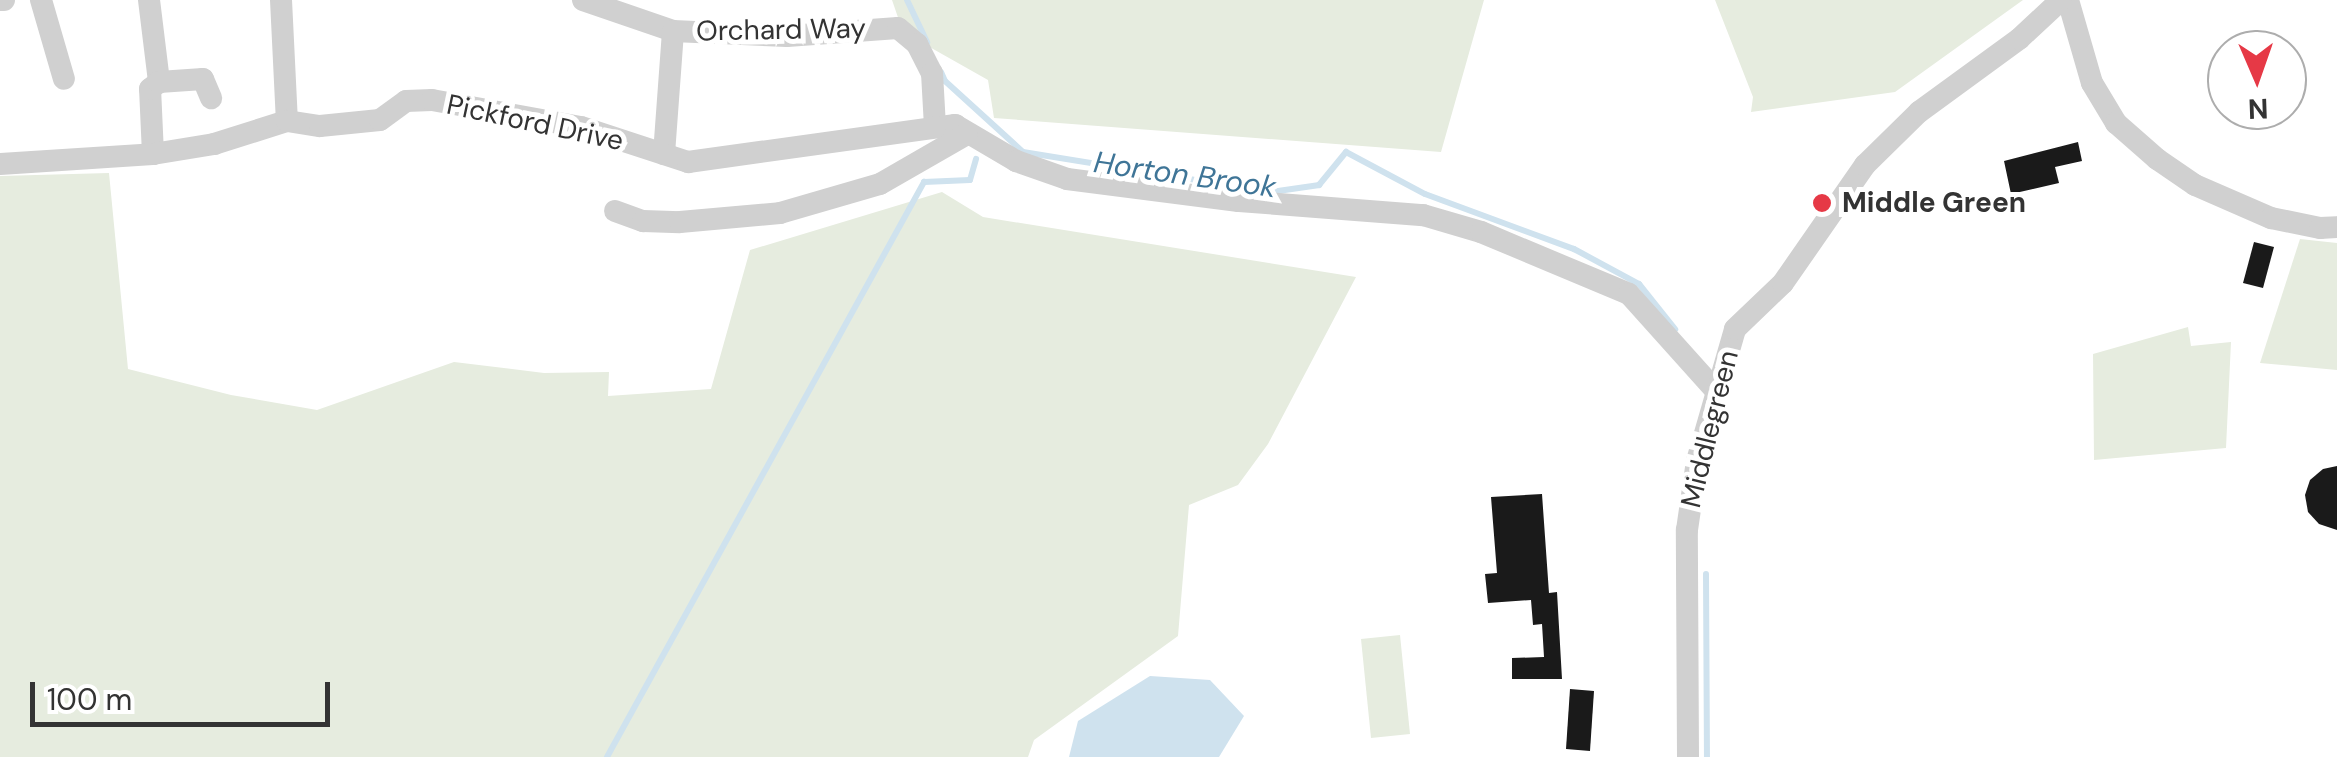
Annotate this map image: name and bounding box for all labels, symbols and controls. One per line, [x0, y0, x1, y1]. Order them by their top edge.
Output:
street label: Orchard Way [696, 12, 866, 48]
north arrow [2207, 30, 2307, 130]
street label: Pickford Drive [444, 88, 626, 158]
text: N [2247, 90, 2269, 127]
water label: Horton Brook [1091, 144, 1279, 206]
place label: Middle Green [1842, 186, 2026, 220]
marker: Middle Green [1811, 192, 1833, 214]
street label: Middlegreen [1674, 347, 1746, 511]
scale bar [35, 662, 335, 724]
text: 100 m [47, 680, 132, 719]

